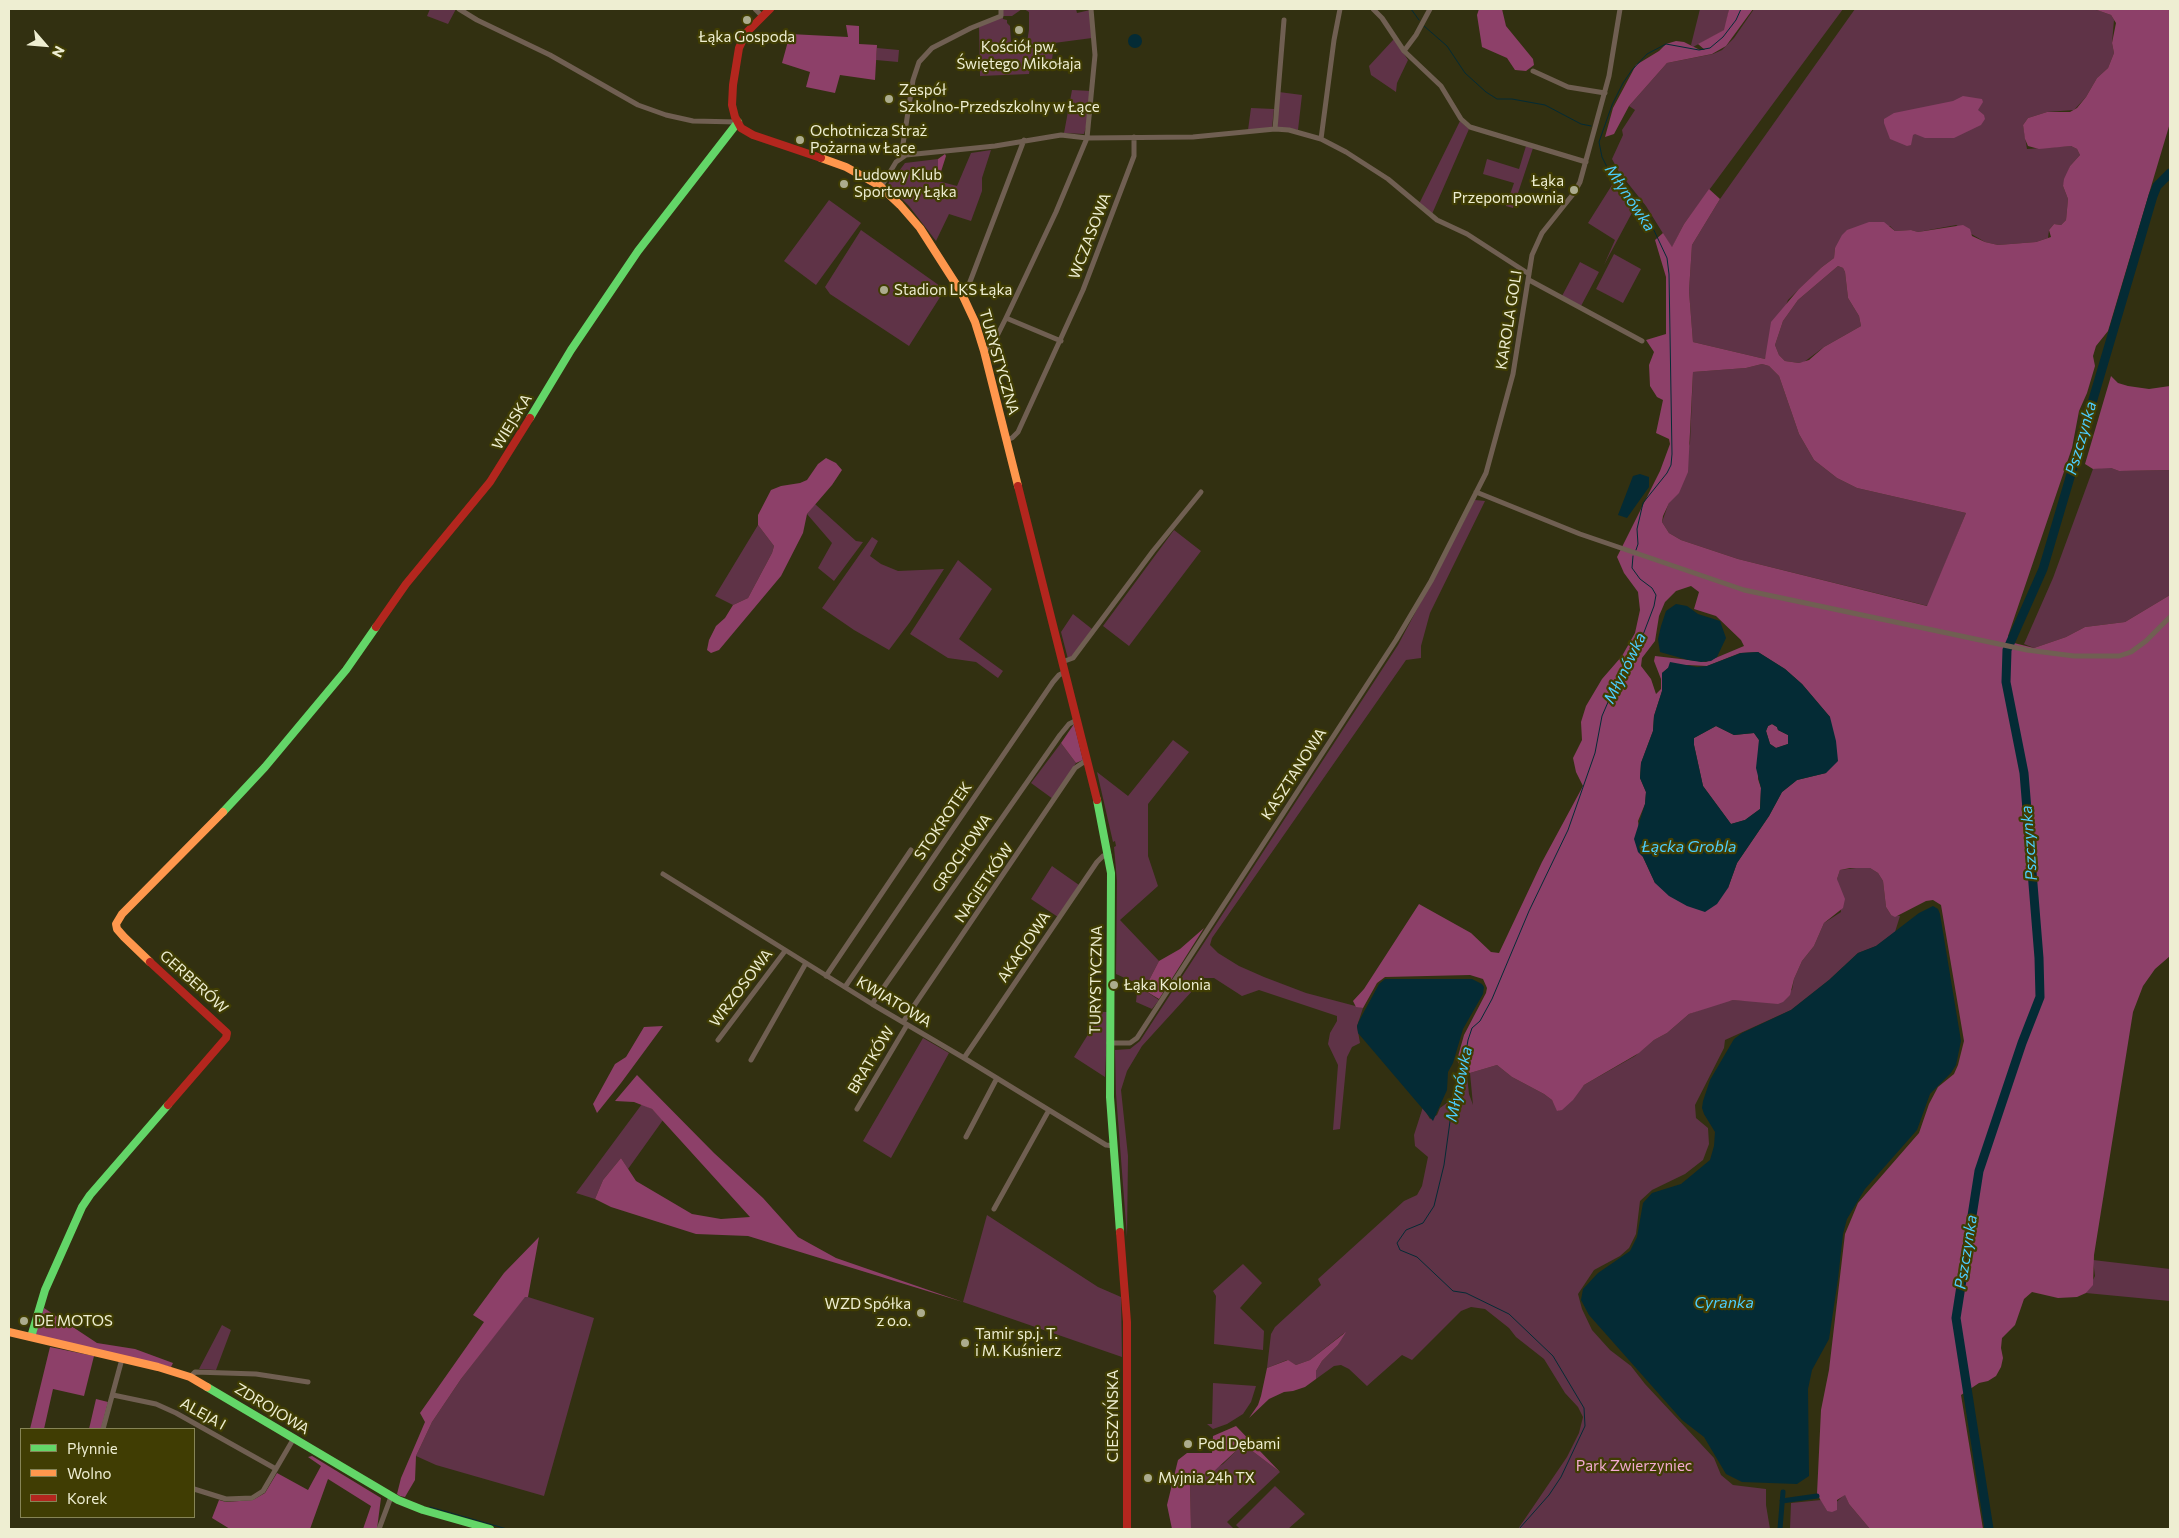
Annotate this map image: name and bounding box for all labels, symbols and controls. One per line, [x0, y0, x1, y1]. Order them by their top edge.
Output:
marker: Łąka Gospoda [741, 14, 753, 26]
north arrow [20, 20, 70, 70]
marker: Kościół pw. Świętego Mikołaja [1013, 24, 1025, 36]
place label: Łąka Gospoda [699, 28, 795, 46]
place label: Kościół pw. Świętego Mikołaja [957, 38, 1081, 73]
text: N [49, 44, 69, 61]
place label: Zespół Szkolno-Przedszkolny w Łące [899, 81, 1100, 116]
marker: Zespół Szkolno-Przedszkolny w Łące [883, 93, 895, 105]
place label: Ochotnicza Straż Pożarna w Łące [810, 122, 927, 157]
marker: Ochotnicza Straż Pożarna w Łące [794, 134, 806, 146]
water label: Młynówka [1601, 161, 1659, 235]
place label: Ludowy Klub Sportowy Łąka [854, 166, 957, 201]
place label: Łąka Przepompownia [1452, 172, 1564, 207]
marker: Ludowy Klub Sportowy Łąka [838, 178, 850, 190]
marker: Łąka Przepompownia [1568, 184, 1580, 196]
street label: WCZASOWA [1065, 190, 1115, 282]
street label: KAROLA GOLI [1492, 269, 1526, 371]
place label: Stadion LKS Łąka [894, 281, 1012, 299]
marker: Stadion LKS Łąka [878, 284, 890, 296]
street label: TURYSTYCZNA [975, 307, 1023, 417]
street label: WIEJSKA [488, 391, 536, 453]
water label: Pszczynka [2061, 399, 2101, 477]
water label: Młynówka [1600, 629, 1650, 707]
street label: KASZTANOWA [1258, 725, 1330, 823]
street label: STOKROTEK [910, 779, 976, 863]
water label: Pszczynka [2017, 805, 2041, 881]
street label: GROCHOWA [929, 811, 995, 895]
water label: Łącka Grobla [1642, 837, 1736, 857]
street label: NAGIETKÓW [951, 840, 1017, 926]
street label: AKACJOWA [994, 908, 1054, 986]
street label: TURYSTYCZNA [1086, 925, 1106, 1035]
street label: WRZOSOWA [706, 946, 776, 1030]
street label: GERBERÓW [156, 947, 232, 1017]
street label: KWIATOWA [853, 973, 935, 1031]
place label: Łąka Kolonia [1124, 976, 1211, 994]
marker: Łąka Kolonia [1108, 979, 1120, 991]
street label: BRATKÓW [844, 1023, 898, 1097]
water label: Młynówka [1442, 1045, 1476, 1123]
water label: Pszczynka [1951, 1213, 1981, 1291]
water label: Cyranka [1694, 1293, 1754, 1313]
place label: WZD Spółka z o.o. [825, 1295, 911, 1330]
marker: WZD Spółka z o.o. [915, 1307, 927, 1319]
place label: DE MOTOS [34, 1312, 113, 1330]
marker: DE MOTOS [18, 1315, 30, 1327]
place label: Tamir sp.j. T. i M. Kuśnierz [975, 1325, 1061, 1360]
marker: Tamir sp.j. T. i M. Kuśnierz [959, 1337, 971, 1349]
street label: CIESZYŃSKA [1104, 1370, 1122, 1462]
street label: ZDROJOWA [231, 1380, 313, 1438]
street label: ALEJA I [177, 1394, 229, 1434]
legend [20, 1428, 195, 1518]
place label: Pod Dębami [1198, 1435, 1280, 1453]
marker: Pod Dębami [1182, 1438, 1194, 1450]
text: Płynnie [67, 1439, 118, 1457]
park label: Park Zwierzyniec [1576, 1457, 1692, 1475]
text: Wolno [67, 1464, 112, 1482]
place label: Myjnia 24h TX [1158, 1469, 1255, 1487]
marker: Myjnia 24h TX [1142, 1472, 1154, 1484]
text: Korek [67, 1489, 107, 1507]

